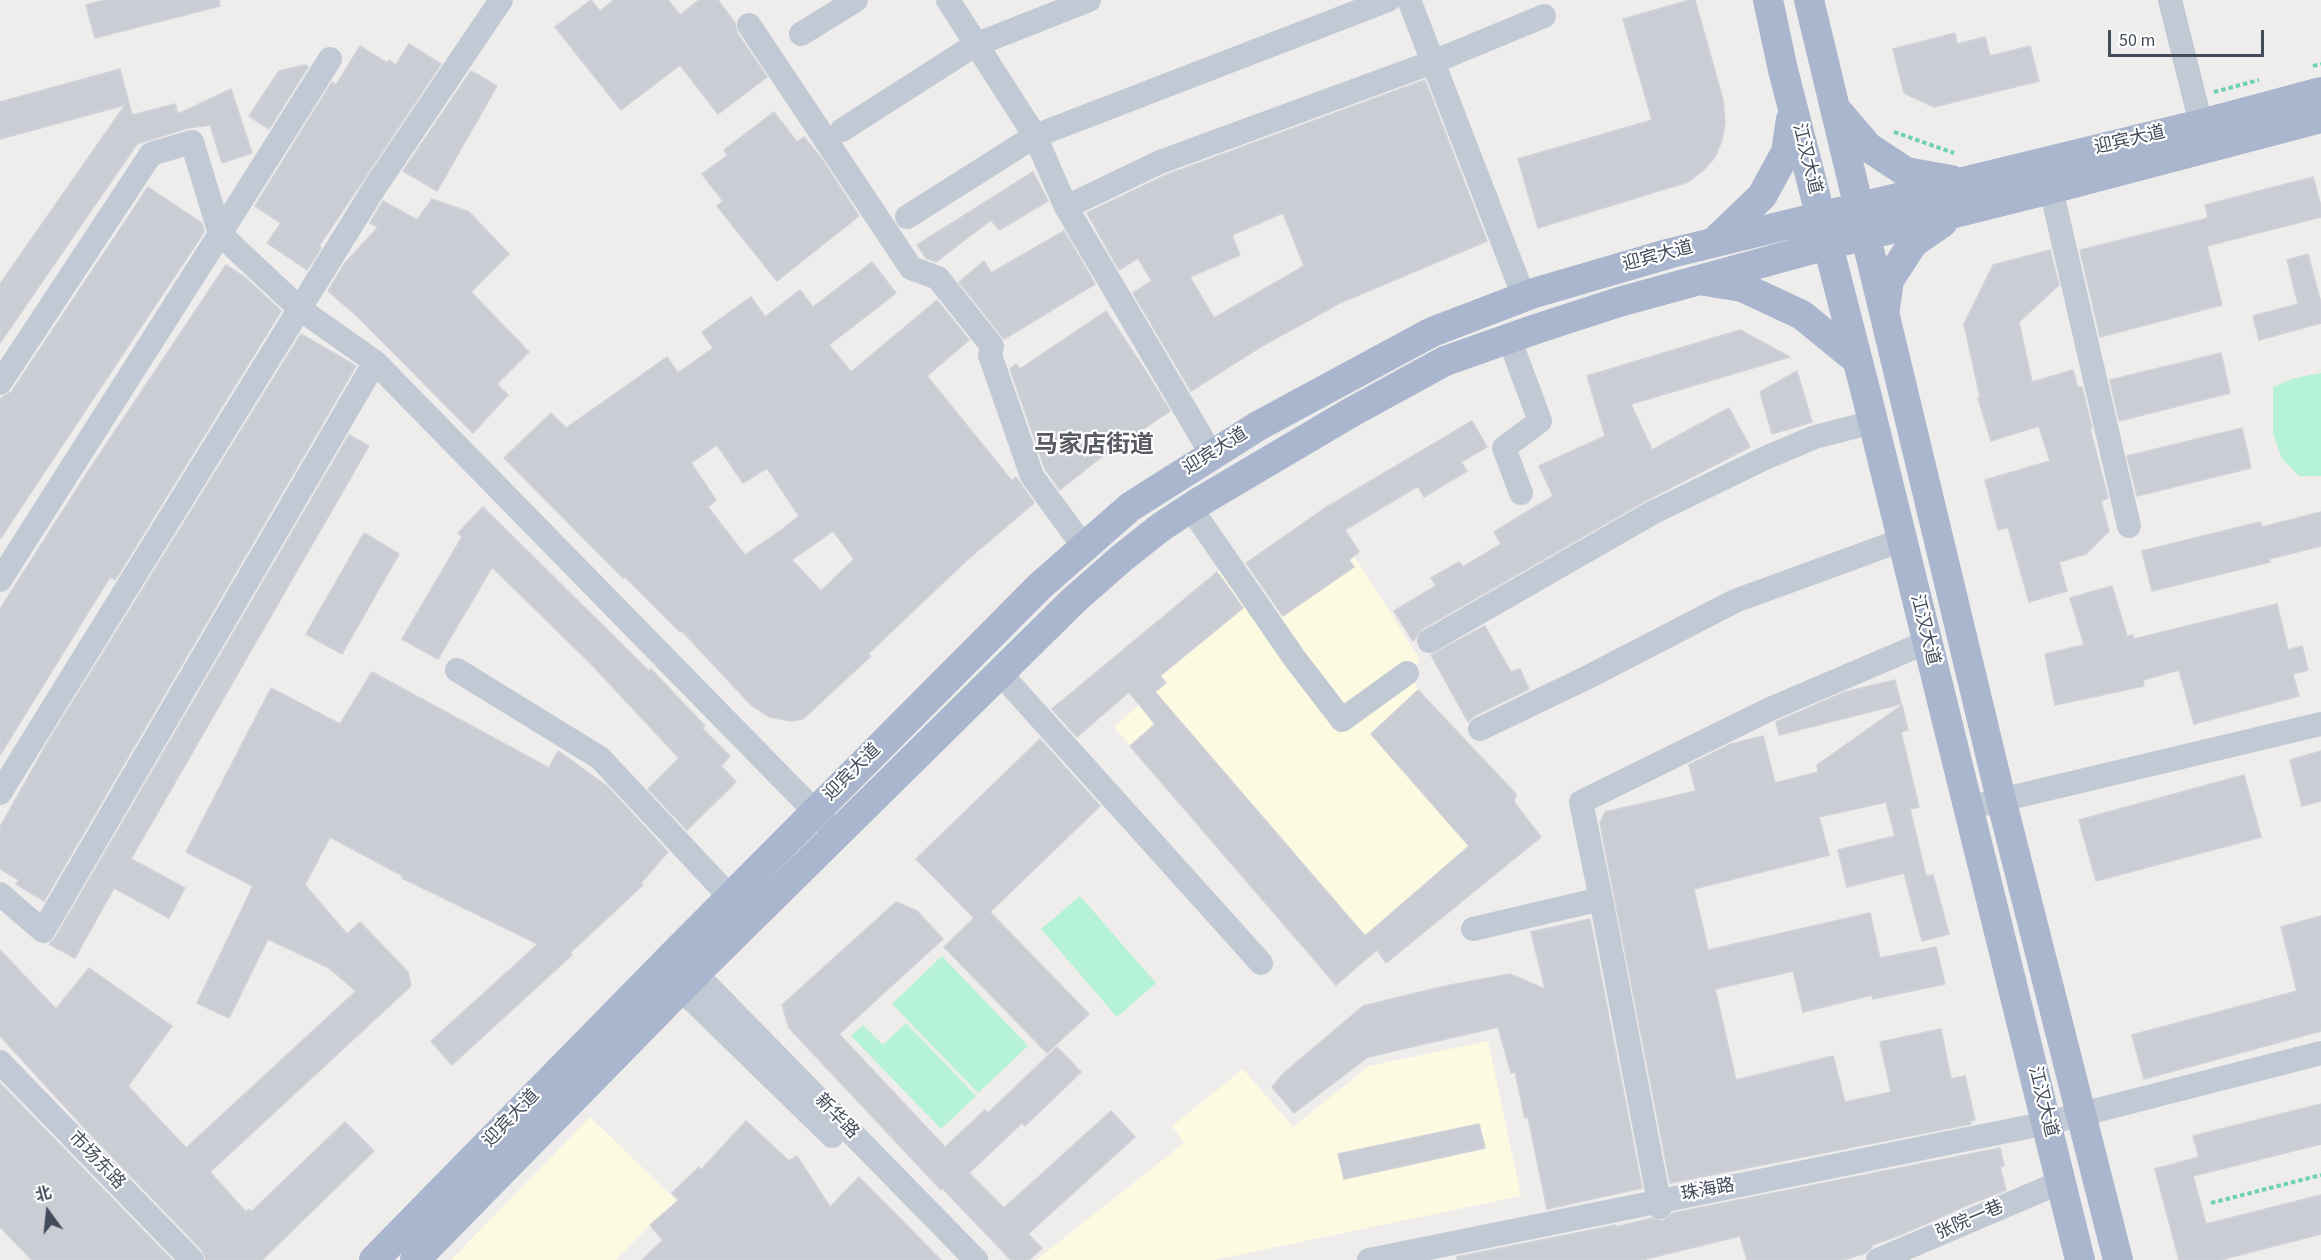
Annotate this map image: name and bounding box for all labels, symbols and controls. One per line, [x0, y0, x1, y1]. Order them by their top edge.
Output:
scale bar [2111, 18, 2267, 56]
text: 50 m [2119, 28, 2155, 53]
street label: 江汉大道 [1787, 121, 1825, 197]
street label: 迎宾大道 [2092, 122, 2168, 160]
street label: 迎宾大道 [1620, 237, 1696, 277]
street label: 迎宾大道 [1180, 424, 1252, 480]
district label: 马家店街道 [1034, 433, 1154, 461]
street label: 江汉大道 [1905, 592, 1943, 668]
street label: 迎宾大道 [820, 740, 886, 806]
street label: 江汉大道 [2023, 1064, 2061, 1140]
street label: 迎宾大道 [479, 1086, 545, 1152]
street label: 新华路 [809, 1090, 863, 1144]
street label: 市场东路 [63, 1128, 129, 1194]
street label: 珠海路 [1679, 1175, 1737, 1207]
north arrow [18, 1182, 78, 1242]
text: 北 [33, 1182, 54, 1207]
street label: 张院一巷 [1933, 1197, 2007, 1245]

